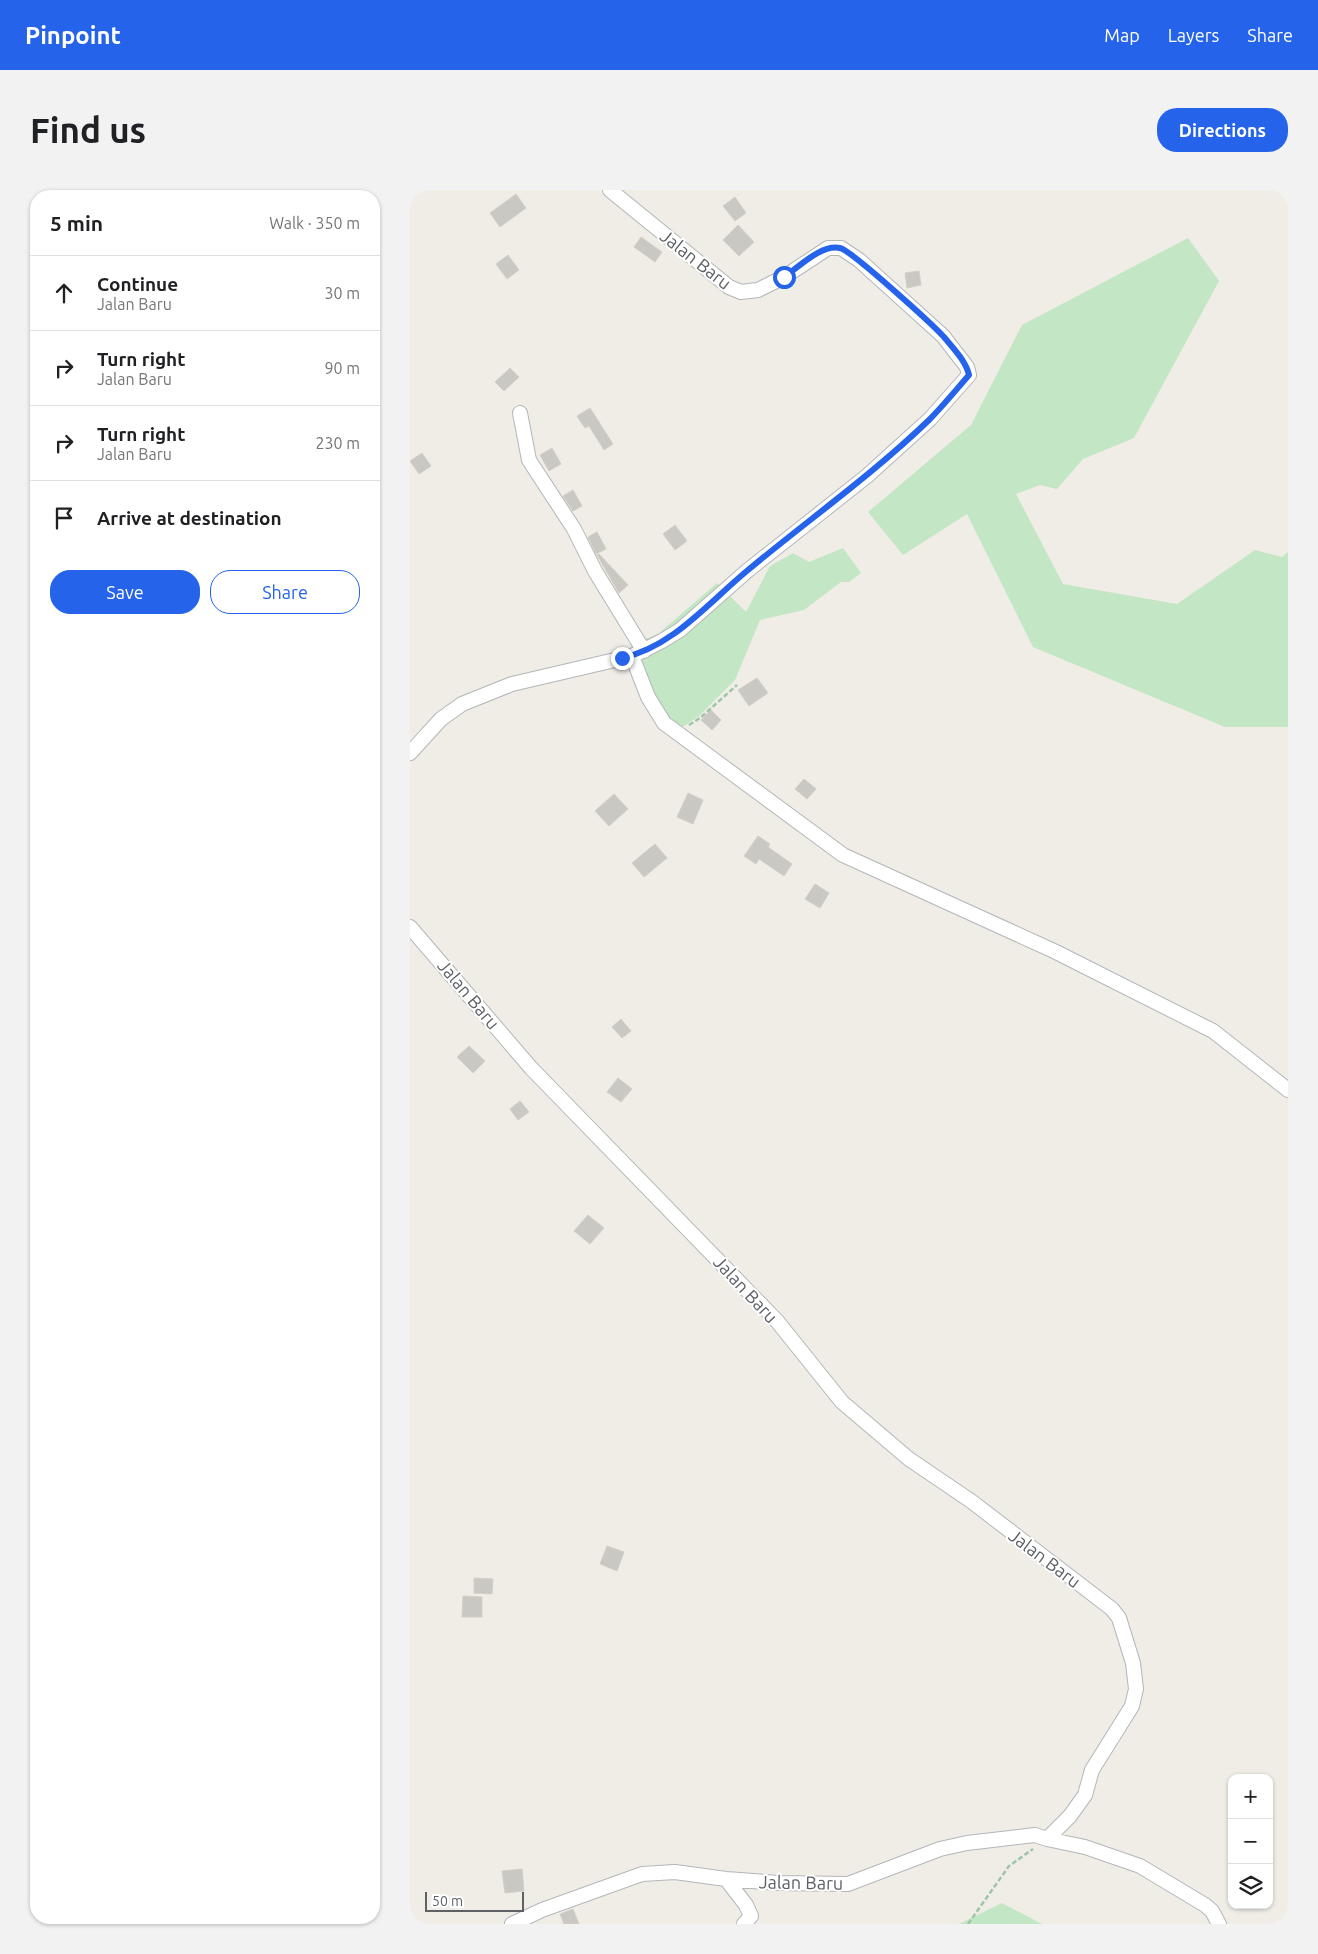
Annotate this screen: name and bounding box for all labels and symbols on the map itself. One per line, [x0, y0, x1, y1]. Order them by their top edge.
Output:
street label: Jalan Baru [657, 225, 735, 293]
route start [773, 266, 796, 289]
route end [611, 647, 634, 670]
street label: Jalan Baru [434, 955, 504, 1033]
street label: Jalan Baru [710, 1251, 782, 1327]
street label: Jalan Baru [1005, 1525, 1085, 1591]
street label: Jalan Baru [759, 1871, 843, 1893]
scale bar [425, 1889, 524, 1912]

